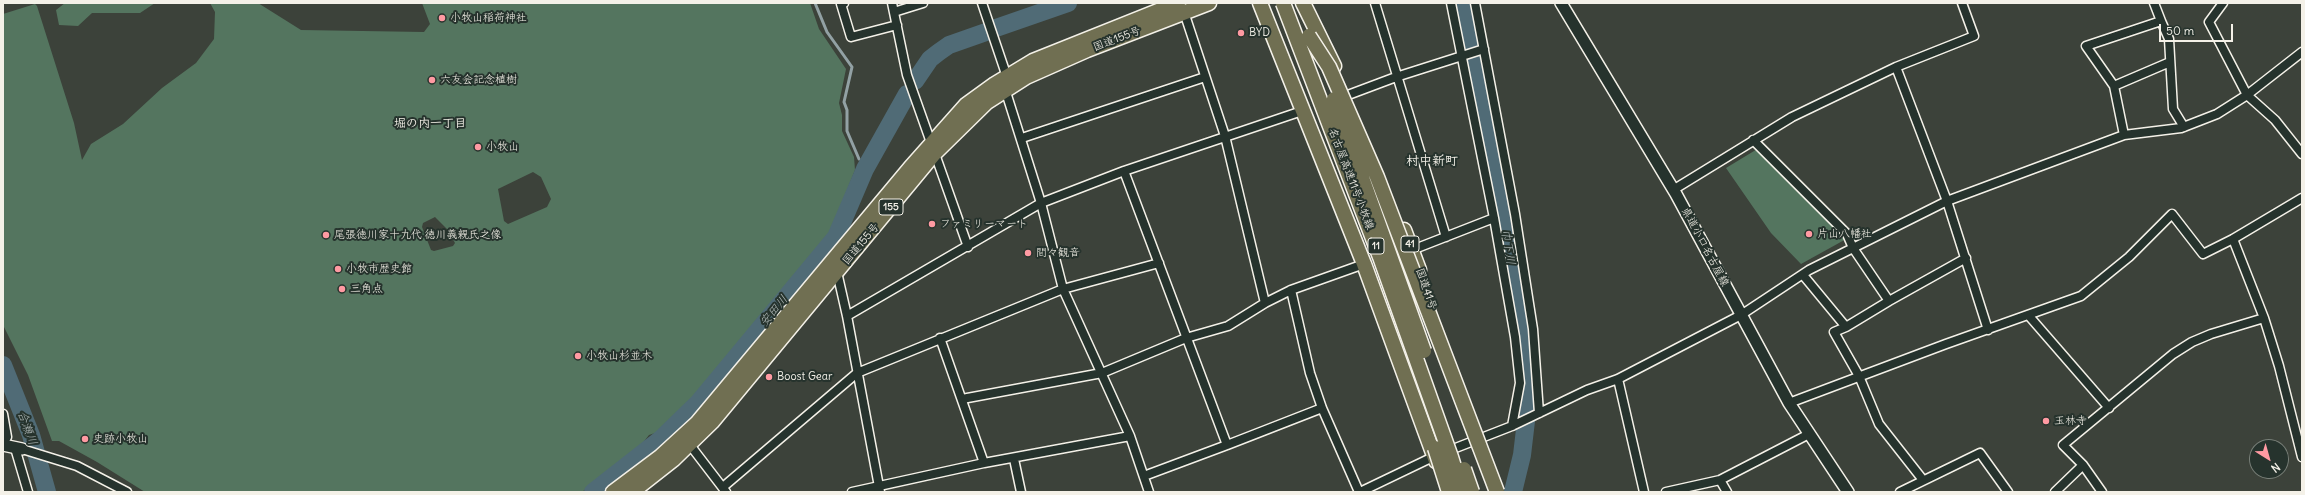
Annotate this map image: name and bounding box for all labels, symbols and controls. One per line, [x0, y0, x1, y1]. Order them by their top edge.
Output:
place label: 小牧山稲荷神社 [450, 11, 527, 25]
marker: 小牧山稲荷神社 [437, 13, 447, 23]
scale bar [2161, 16, 2235, 42]
text: 50 m [2166, 23, 2194, 38]
street label: 国道155号 [1091, 24, 1143, 54]
place label: BYD [1249, 26, 1270, 40]
marker: BYD [1236, 28, 1246, 38]
place label: 六友会記念植樹 [440, 73, 517, 87]
marker: 六友会記念植樹 [427, 75, 437, 85]
district label: 堀の内一丁目 [394, 117, 466, 131]
street label: 名古屋高速11号小牧線 [1326, 126, 1376, 232]
place label: 小牧山 [486, 140, 519, 154]
marker: 小牧山 [473, 142, 483, 152]
district label: 村中新町 [1406, 153, 1458, 169]
road number: 155 [879, 199, 903, 215]
street label: 県道小口名古屋線 [1679, 205, 1731, 289]
place label: ファミリーマート [940, 217, 1028, 231]
marker: ファミリーマート [927, 219, 937, 229]
street label: 国道155号 [840, 221, 882, 267]
place label: 片山八幡社 [1817, 227, 1872, 241]
place label: 尾張徳川家十九代 徳川義親氏之像 [334, 228, 502, 242]
water label: 巾下川 [1498, 228, 1518, 266]
marker: 片山八幡社 [1804, 229, 1814, 239]
marker: 尾張徳川家十九代 徳川義親氏之像 [321, 230, 331, 240]
road number: 41 [1401, 236, 1419, 252]
road number: 11 [1368, 238, 1384, 254]
place label: 間々観音 [1036, 246, 1080, 260]
marker: 間々観音 [1023, 248, 1033, 258]
place label: 小牧市歴史館 [346, 262, 412, 276]
marker: 小牧市歴史館 [333, 264, 343, 274]
street label: 国道41号 [1413, 266, 1439, 312]
place label: 三角点 [350, 282, 383, 296]
marker: 三角点 [337, 284, 347, 294]
water label: 安田川 [757, 293, 791, 329]
place label: 小牧山杉並木 [586, 349, 652, 363]
marker: 小牧山杉並木 [573, 351, 583, 361]
place label: Boost Gear [777, 370, 833, 384]
marker: Boost Gear [764, 372, 774, 382]
water label: 合瀬川 [14, 409, 40, 447]
place label: 玉林寺 [2054, 414, 2087, 428]
marker: 玉林寺 [2041, 416, 2051, 426]
place label: 史跡小牧山 [93, 432, 148, 446]
marker: 史跡小牧山 [80, 434, 90, 444]
north arrow [2249, 439, 2289, 479]
text: N [2268, 460, 2283, 476]

